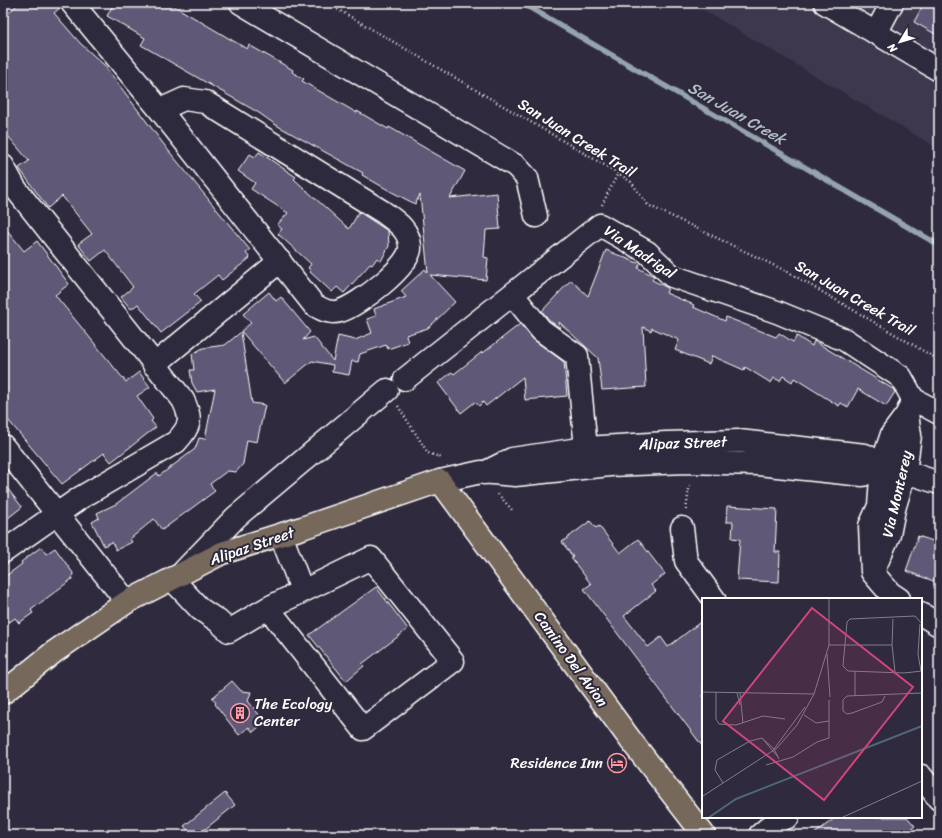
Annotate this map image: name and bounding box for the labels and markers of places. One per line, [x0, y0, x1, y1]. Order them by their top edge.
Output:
place label: The Ecology Center [254, 691, 333, 734]
building icon: The Ecology Center [229, 702, 251, 724]
place label: Residence Inn [511, 750, 603, 776]
hotel icon: Residence Inn [606, 752, 628, 774]

